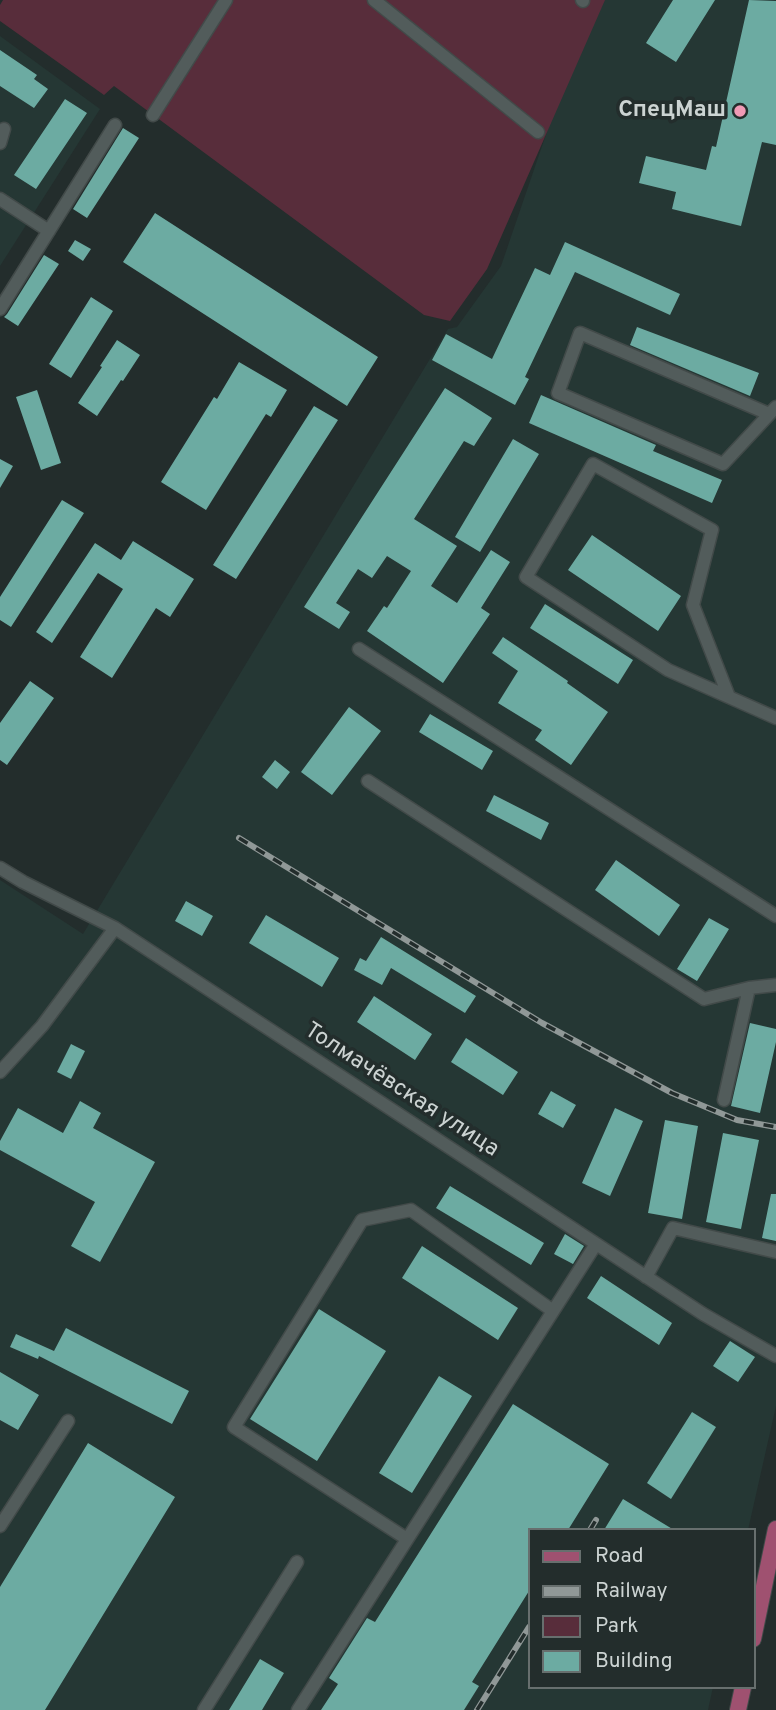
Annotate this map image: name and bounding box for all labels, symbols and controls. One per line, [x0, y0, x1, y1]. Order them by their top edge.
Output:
place label: СпецМаш [618, 97, 726, 125]
marker: СпецМаш [732, 103, 748, 119]
street label: Толмачёвская улица [299, 1018, 503, 1164]
legend [528, 1528, 755, 1689]
text: Road [595, 1543, 644, 1570]
text: Railway [595, 1578, 668, 1605]
text: Park [595, 1613, 638, 1640]
text: Building [595, 1648, 673, 1675]

